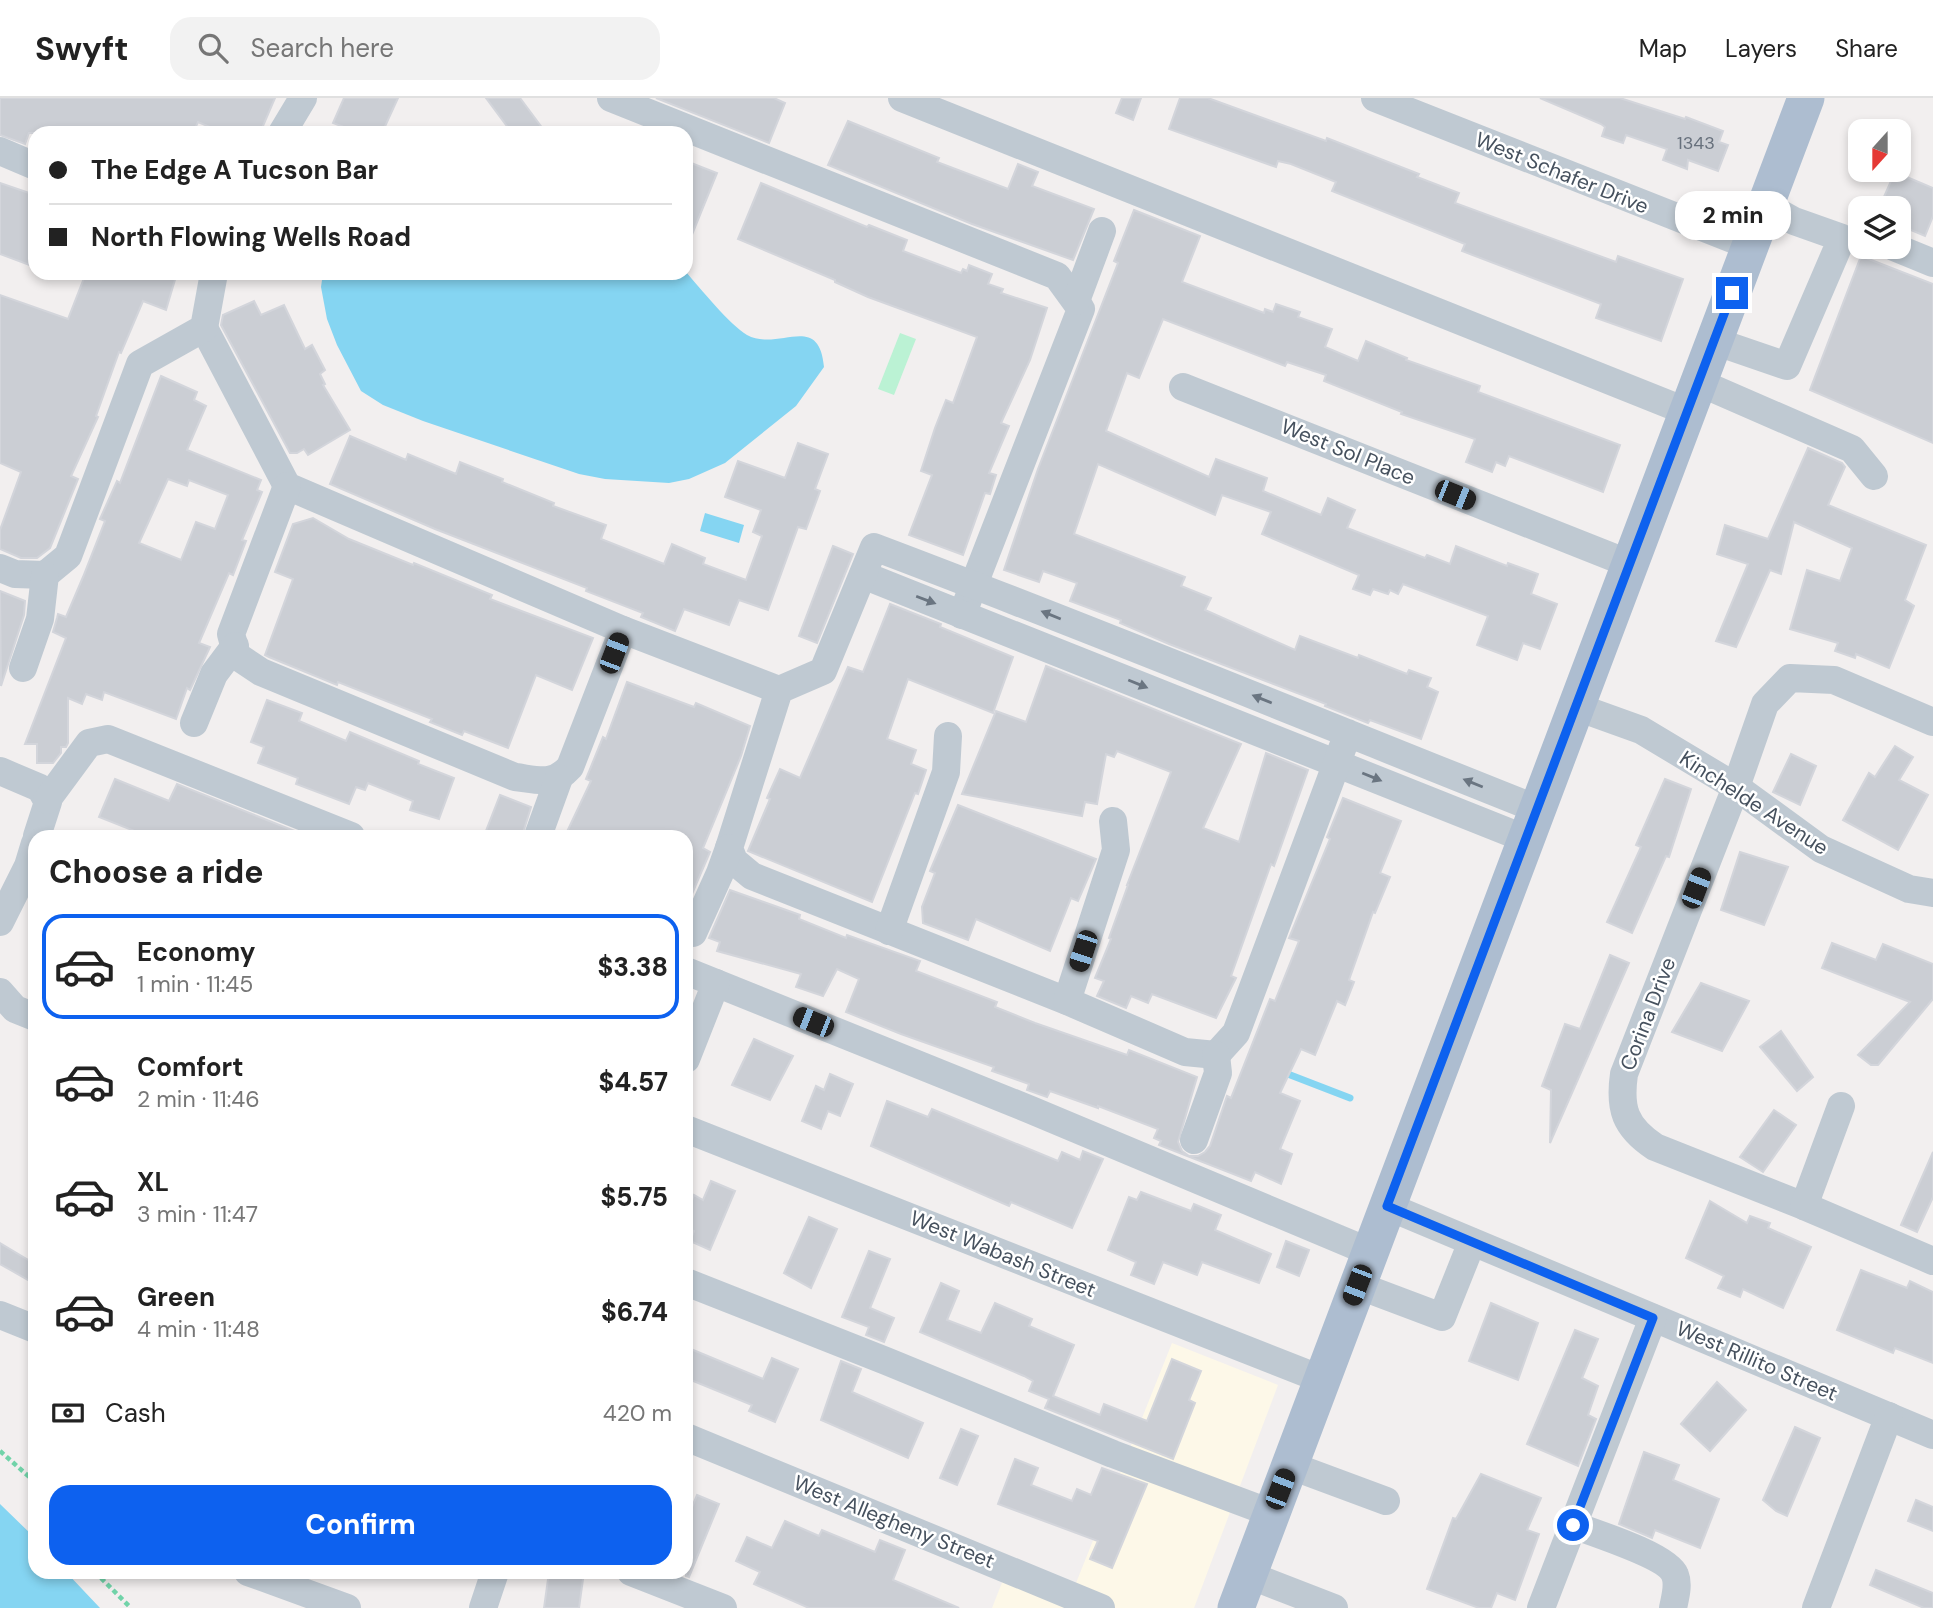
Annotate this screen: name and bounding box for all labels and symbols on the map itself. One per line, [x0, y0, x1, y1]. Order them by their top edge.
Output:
north arrow [1848, 119, 1911, 182]
street label: West Schafer Drive [1471, 125, 1653, 221]
house number: 1343 [1677, 131, 1715, 155]
callout: 2 min [1674, 192, 1790, 240]
route end [1716, 277, 1748, 309]
street label: West Sol Place [1277, 412, 1419, 492]
car [1432, 477, 1479, 513]
one-way arrow [916, 595, 937, 606]
one-way arrow [1040, 610, 1061, 621]
car [597, 630, 632, 676]
one-way arrow [1127, 678, 1148, 689]
one-way arrow [1252, 693, 1273, 704]
street label: Kinchelde Avenue [1674, 744, 1834, 862]
one-way arrow [1362, 771, 1383, 782]
one-way arrow [1463, 778, 1484, 789]
car [1679, 865, 1714, 911]
car [1067, 928, 1100, 974]
street label: Corina Drive [1614, 953, 1682, 1075]
car [790, 1004, 837, 1040]
street label: West Wabash Street [906, 1204, 1100, 1304]
car [1340, 1262, 1375, 1308]
street label: West Rillito Street [1672, 1314, 1842, 1408]
car [1263, 1466, 1298, 1512]
street label: West Allegheny Street [789, 1469, 999, 1575]
route start [1557, 1509, 1589, 1541]

